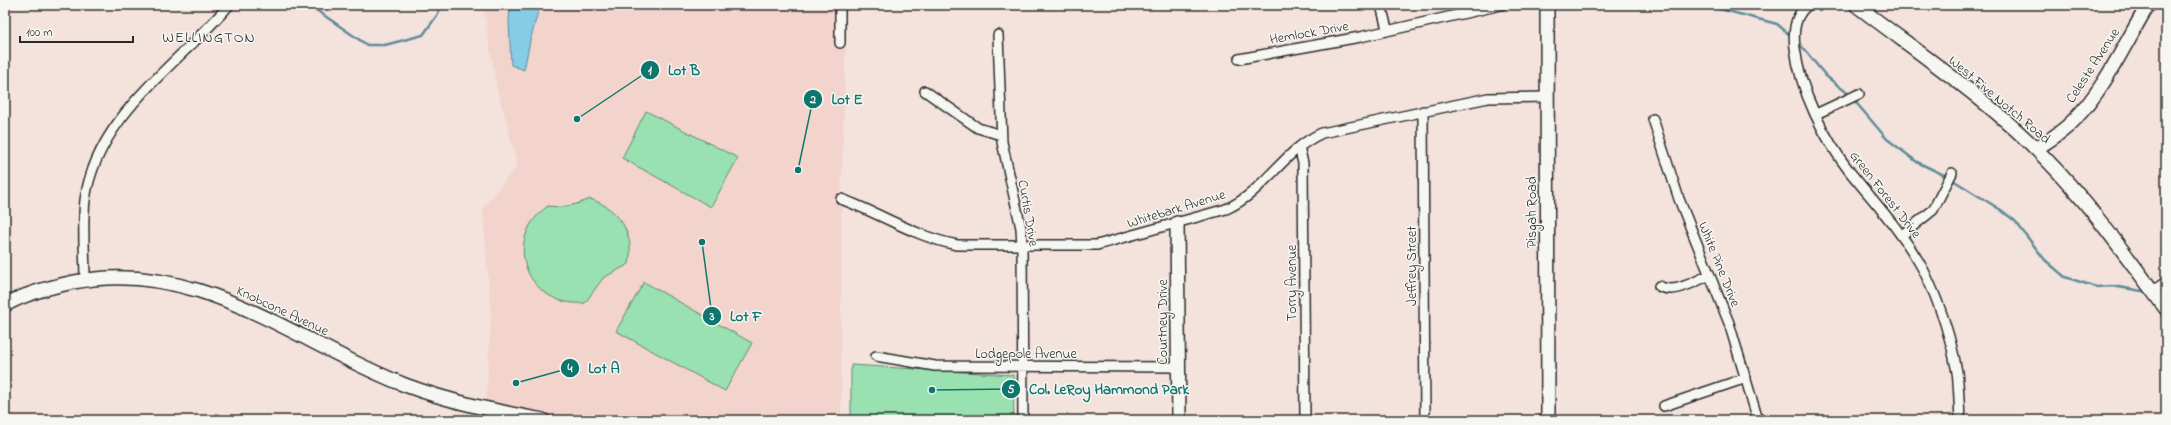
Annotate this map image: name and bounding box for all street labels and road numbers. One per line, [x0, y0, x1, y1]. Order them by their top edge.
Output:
street label: Hemlock Drive [1268, 16, 1351, 51]
street label: Celeste Avenue [2061, 23, 2126, 108]
street label: West Five Notch Road [1943, 51, 2055, 149]
street label: Green Forest Drive [1844, 147, 1926, 244]
street label: Pisgah Road [1522, 176, 1544, 248]
street label: Curtis Drive [1011, 178, 1044, 249]
street label: Whitebark Avenue [1125, 184, 1229, 234]
street label: White Pine Drive [1692, 219, 1746, 311]
street label: Jeffrey Street [1402, 226, 1424, 306]
street label: Torry Avenue [1282, 244, 1304, 321]
street label: Courtney Drive [1153, 278, 1175, 365]
street label: Knobcone Avenue [233, 281, 333, 342]
street label: Lodgepole Avenue [975, 344, 1077, 366]

